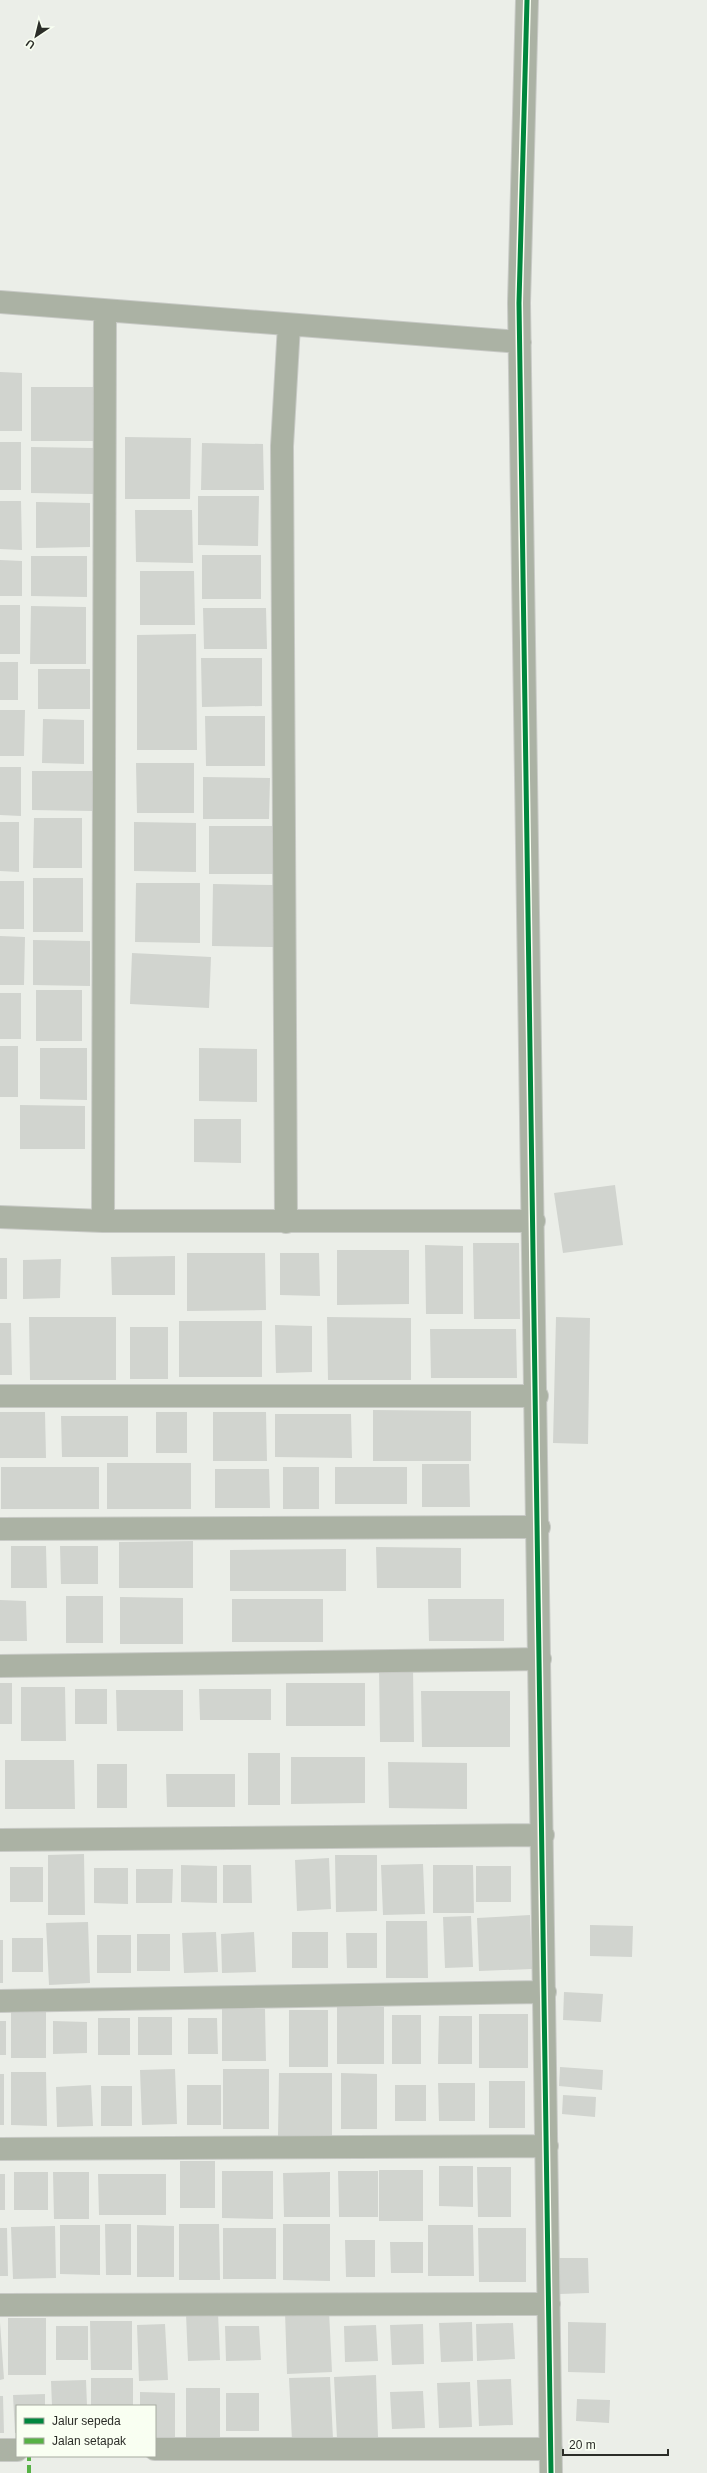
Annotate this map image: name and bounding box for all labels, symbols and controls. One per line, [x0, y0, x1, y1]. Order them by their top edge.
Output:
north arrow [16, 16, 56, 56]
text: U [24, 37, 37, 51]
legend [16, 2405, 156, 2457]
text: Jalur sepeda [52, 2414, 121, 2428]
scale bar [563, 2431, 668, 2457]
text: Jalan setapak [52, 2434, 127, 2448]
text: 20 m [569, 2438, 596, 2452]

